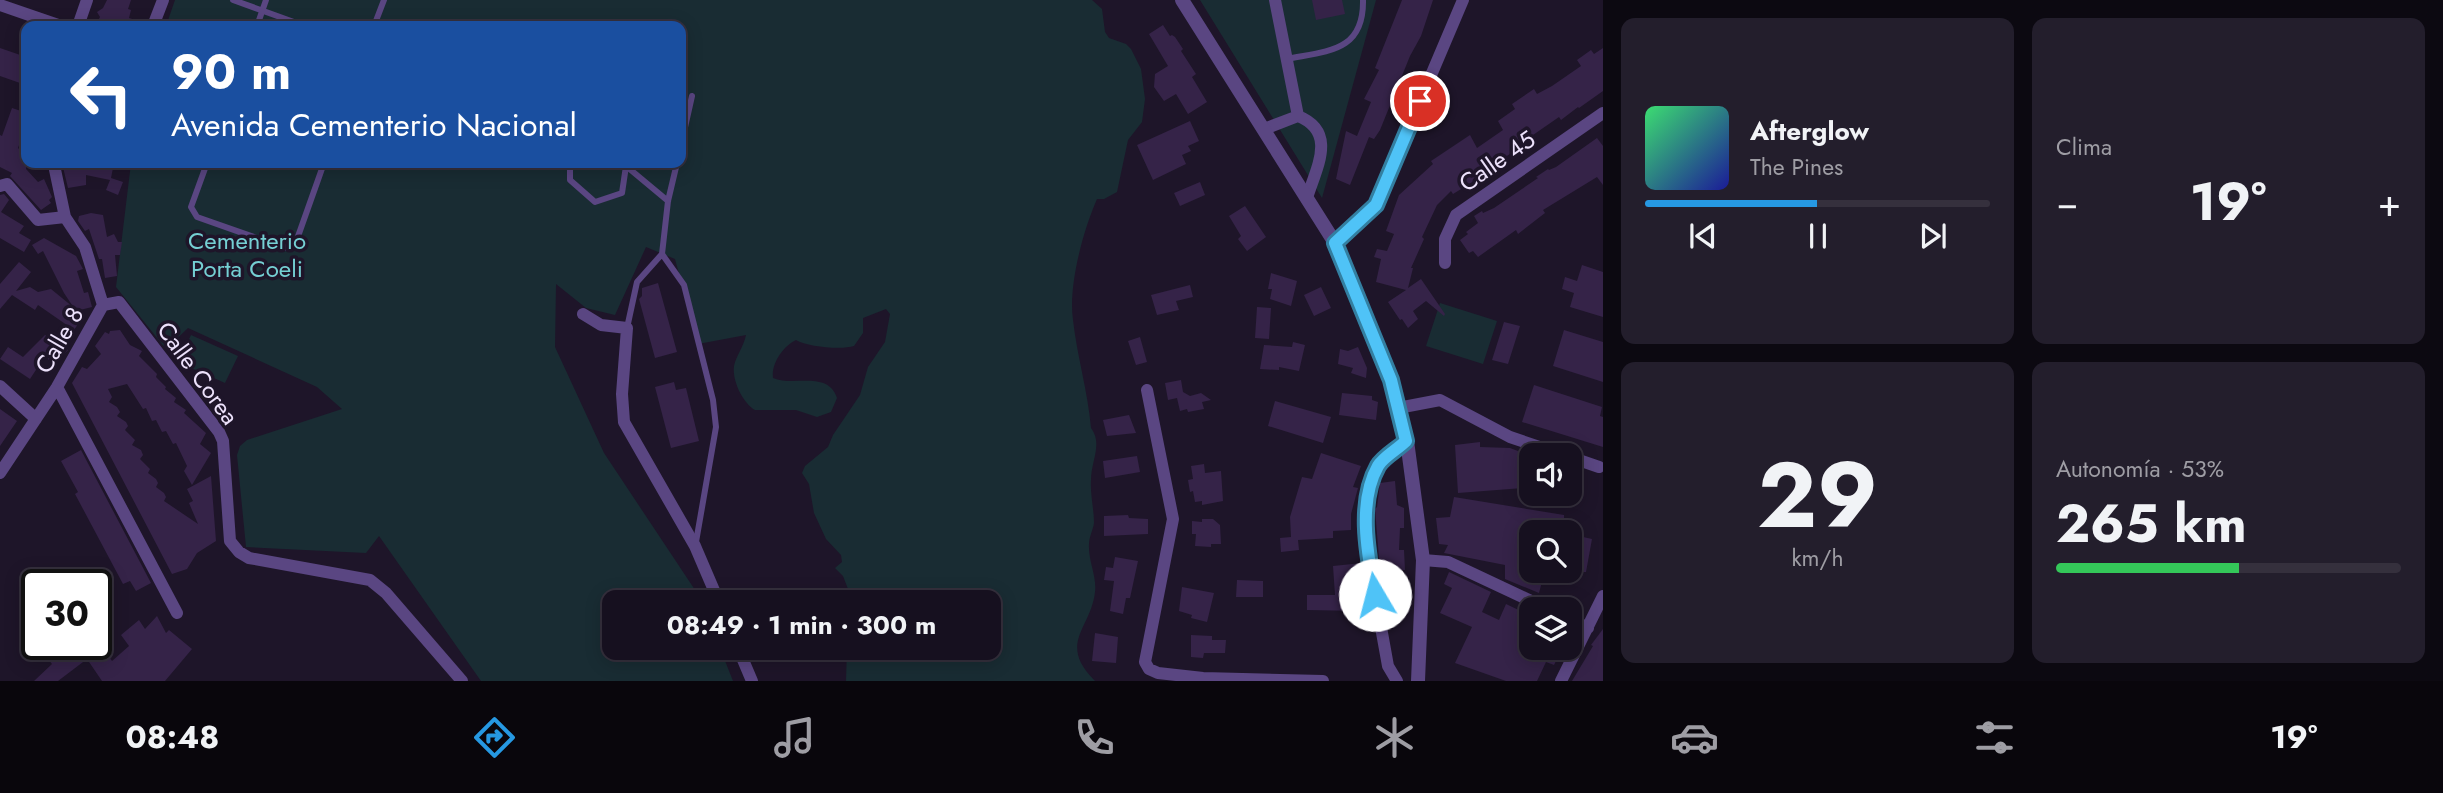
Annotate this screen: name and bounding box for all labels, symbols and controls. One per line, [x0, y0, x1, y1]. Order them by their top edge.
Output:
text: 90 m [171, 37, 291, 107]
icon: left [56, 49, 147, 140]
pin [1390, 71, 1450, 131]
icon: arrive [1401, 82, 1439, 120]
text: Avenida Cementerio Nacional [171, 102, 577, 148]
text: Afterglow [1750, 112, 1869, 150]
street label: Calle 45 [1452, 122, 1542, 200]
text: Clima [2056, 130, 2112, 164]
text: The Pines [1750, 150, 1843, 184]
text: 19° [2190, 164, 2266, 240]
text: − [2056, 175, 2078, 230]
text: + [2378, 175, 2401, 230]
icon: previous [1684, 217, 1722, 255]
icon: pause [1799, 217, 1837, 255]
icon: next [1914, 217, 1952, 255]
park label: Cementerio Porta Coeli [188, 223, 306, 286]
street label: Calle 8 [26, 300, 92, 380]
street label: Calle Corea [149, 314, 247, 432]
text: 29 [1757, 430, 1878, 561]
map controls [1519, 443, 1582, 660]
button: sound [1519, 443, 1582, 506]
text: Autonomía · 53% [2056, 452, 2224, 486]
text: 265 km [2056, 486, 2247, 562]
button: search [1519, 520, 1582, 583]
text: km/h [1792, 541, 1843, 575]
position arrow [1338, 558, 1412, 632]
speed limit sign: 30 [21, 569, 112, 660]
button: layers [1519, 597, 1582, 660]
text: 08:49 · 1 min · 300 m [667, 606, 936, 644]
icon: directions [470, 713, 519, 762]
icon: music [770, 713, 819, 762]
icon: phone [1070, 713, 1119, 762]
icon: climate [1370, 713, 1419, 762]
icon: car [1670, 713, 1719, 762]
icon: filters [1970, 713, 2019, 762]
text: 08:48 [125, 714, 219, 760]
text: 19° [2270, 714, 2317, 760]

